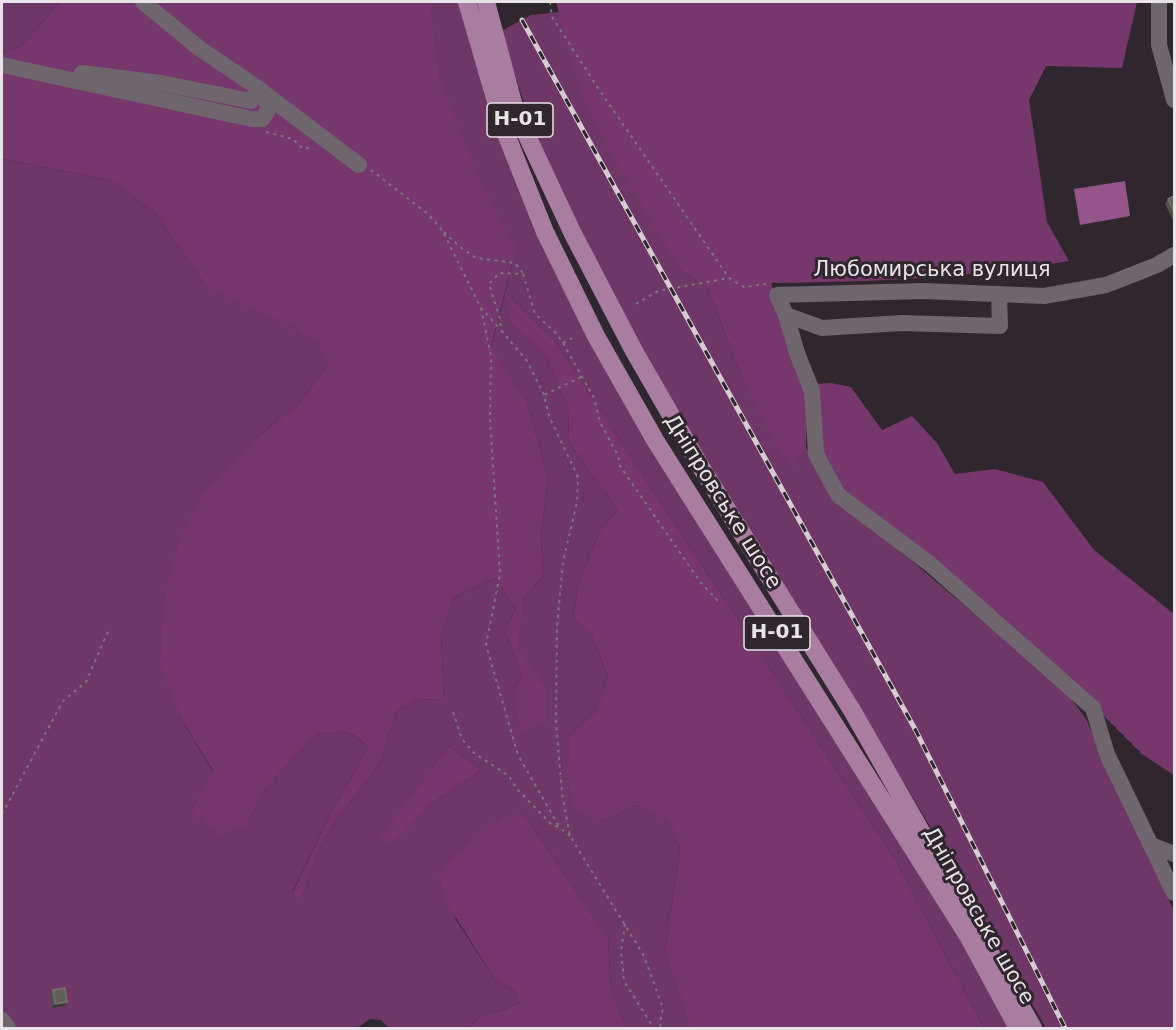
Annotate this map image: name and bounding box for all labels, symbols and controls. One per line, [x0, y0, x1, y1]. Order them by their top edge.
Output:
road number: Н-01 [487, 103, 553, 137]
street label: Любомирська вулиця [813, 258, 1051, 284]
street label: Дніпровське шосе [658, 410, 786, 594]
road number: Н-01 [744, 616, 810, 650]
street label: Дніпровське шосе [917, 823, 1039, 1009]

